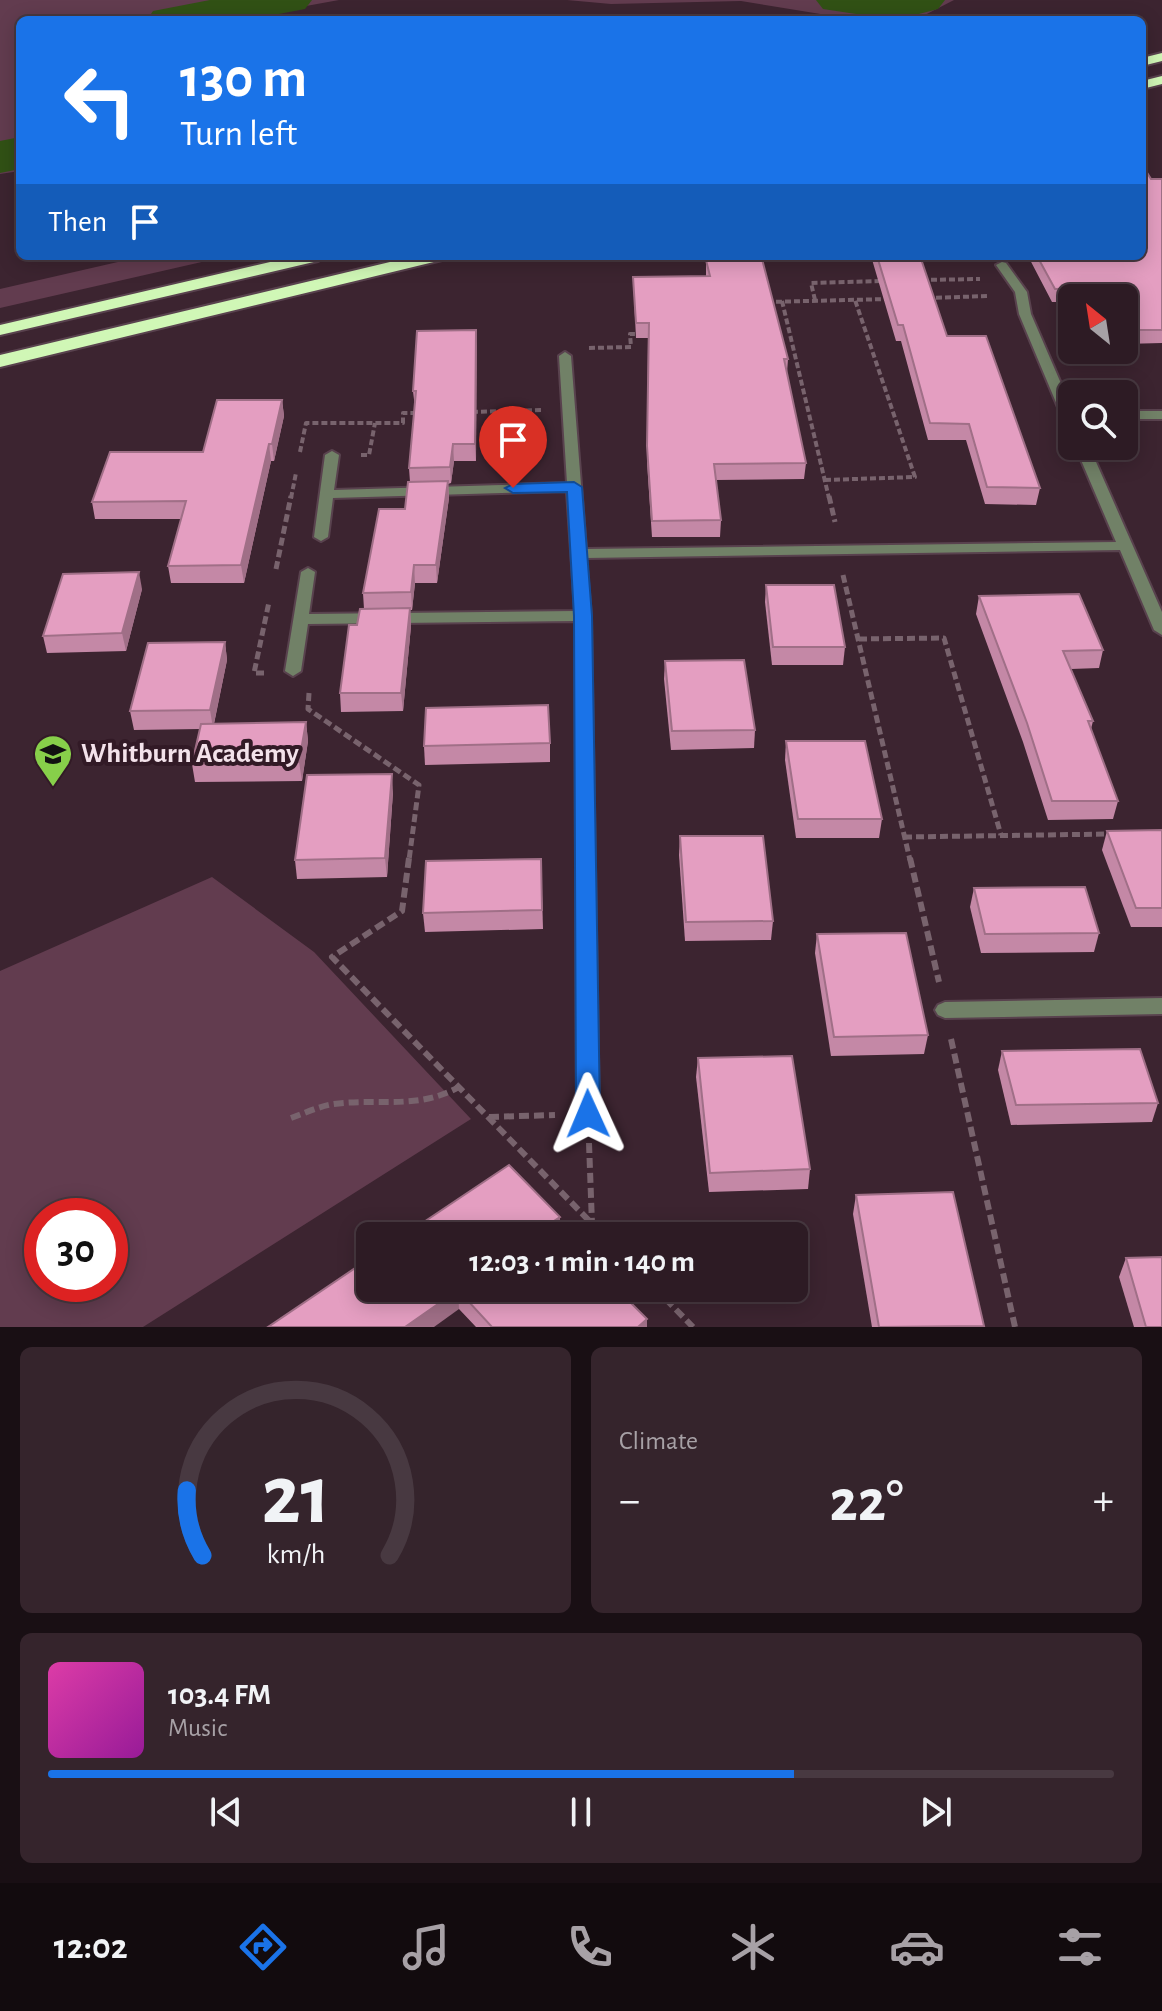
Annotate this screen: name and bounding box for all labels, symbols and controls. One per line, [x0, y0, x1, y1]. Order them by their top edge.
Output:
icon: left [48, 48, 152, 152]
text: 130 m [180, 51, 307, 107]
text: Turn left [180, 116, 297, 152]
icon: arrive [123, 200, 167, 244]
text: Then [48, 207, 107, 237]
north arrow [1058, 284, 1138, 364]
map controls [1058, 284, 1138, 460]
button: search [1058, 380, 1138, 460]
pin [479, 406, 547, 488]
icon: arrive [491, 418, 535, 462]
school or university icon: Whitburn Academy [32, 733, 74, 788]
place label: Whitburn Academy [81, 740, 299, 768]
position arrow [546, 1072, 630, 1156]
speed limit sign: 30 [24, 1198, 128, 1302]
text: 12:03 · 1 min · 140 m [469, 1247, 695, 1277]
text: Climate [619, 1428, 698, 1454]
text: 21 [261, 1455, 330, 1539]
text: 22° [829, 1472, 904, 1532]
text: − [619, 1479, 640, 1523]
text: + [1093, 1479, 1114, 1523]
text: km/h [266, 1540, 325, 1569]
text: 103.4 FM [168, 1680, 271, 1710]
text: Music [168, 1715, 227, 1741]
icon: previous [204, 1790, 248, 1834]
icon: pause [559, 1790, 603, 1834]
icon: next [914, 1790, 958, 1834]
icon: directions [235, 1919, 291, 1975]
icon: music [398, 1919, 454, 1975]
icon: phone [562, 1919, 618, 1975]
icon: climate [725, 1919, 781, 1975]
icon: car [889, 1919, 945, 1975]
icon: filters [1052, 1919, 1108, 1975]
text: 12:02 [54, 1929, 128, 1965]

